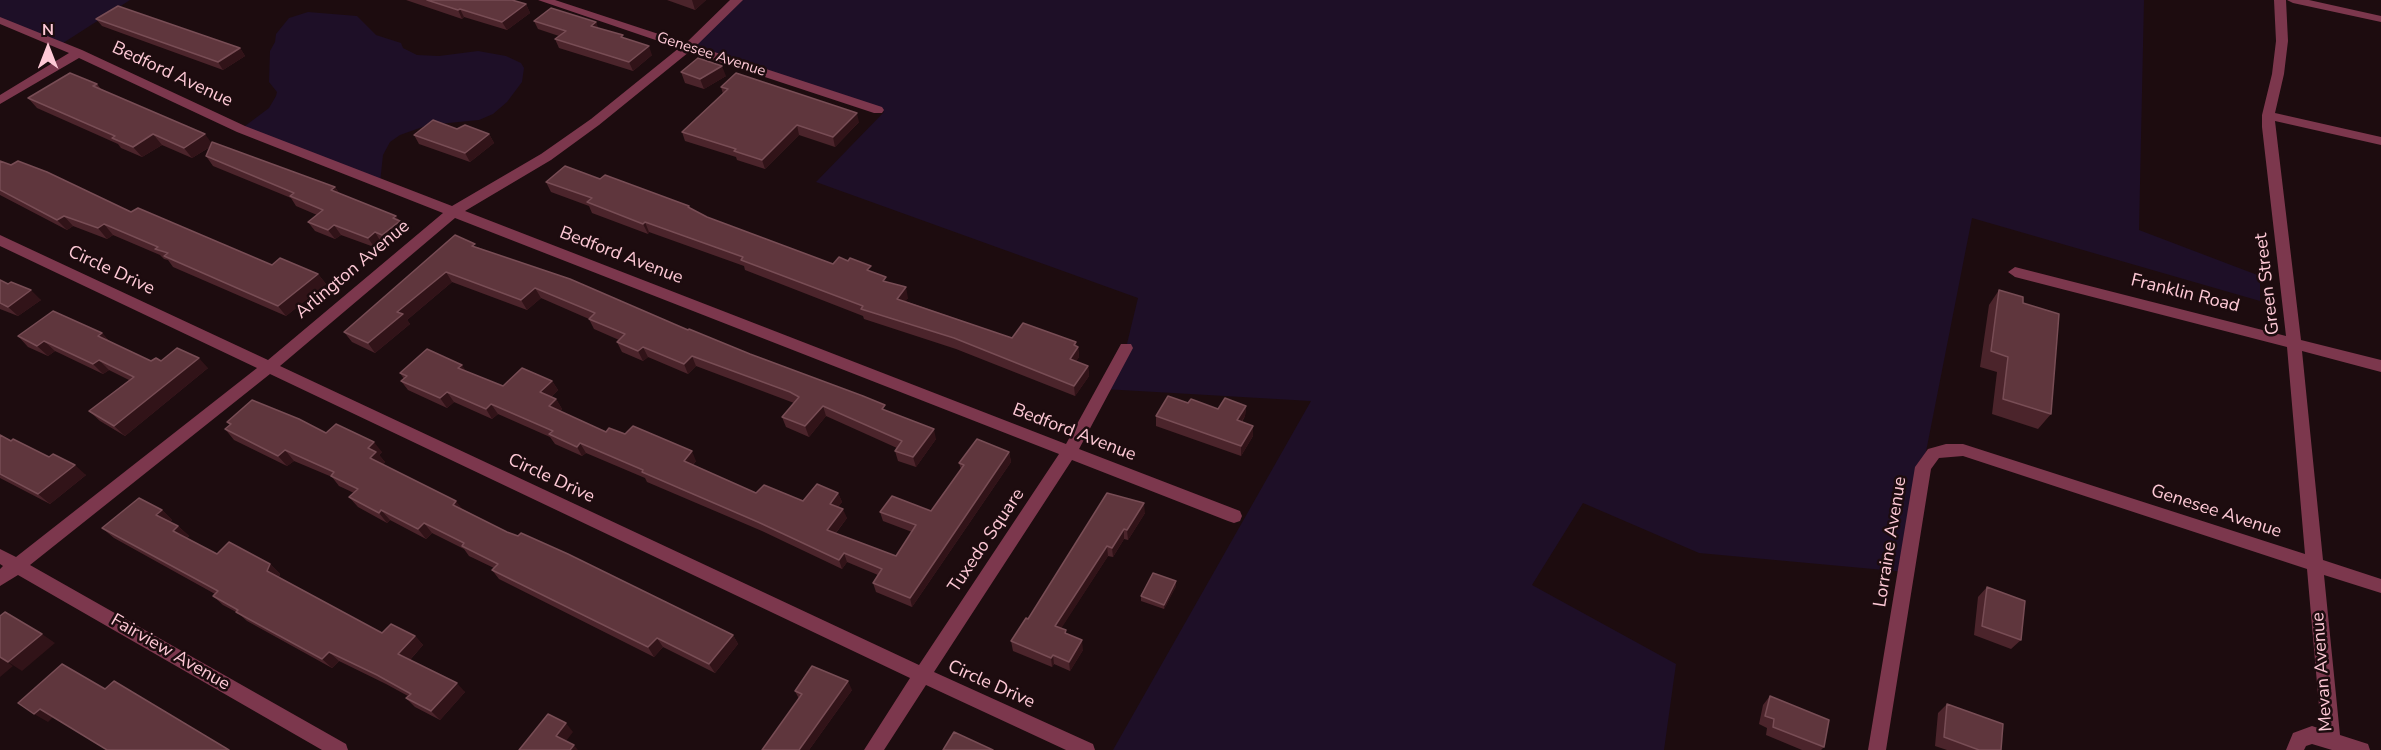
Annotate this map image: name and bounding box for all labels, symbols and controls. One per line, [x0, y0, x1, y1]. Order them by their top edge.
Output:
north arrow [18, 18, 78, 78]
text: N [42, 19, 54, 41]
street label: Genesee Avenue [654, 29, 768, 81]
street label: Bedford Avenue [108, 38, 236, 112]
street label: Arlington Avenue [292, 216, 414, 324]
street label: Bedford Avenue [556, 222, 686, 290]
street label: Green Street [2251, 232, 2285, 336]
street label: Circle Drive [64, 242, 158, 300]
street label: Franklin Road [2129, 270, 2241, 318]
street label: Bedford Avenue [1009, 399, 1139, 467]
street label: Circle Drive [504, 450, 598, 508]
street label: Lorraine Avenue [1870, 475, 1912, 609]
street label: Genesee Avenue [2148, 481, 2284, 543]
street label: Tuxedo Square [944, 485, 1030, 597]
street label: Fairview Avenue [107, 610, 233, 696]
street label: Mevan Avenue [2308, 612, 2338, 732]
street label: Circle Drive [944, 656, 1038, 714]

